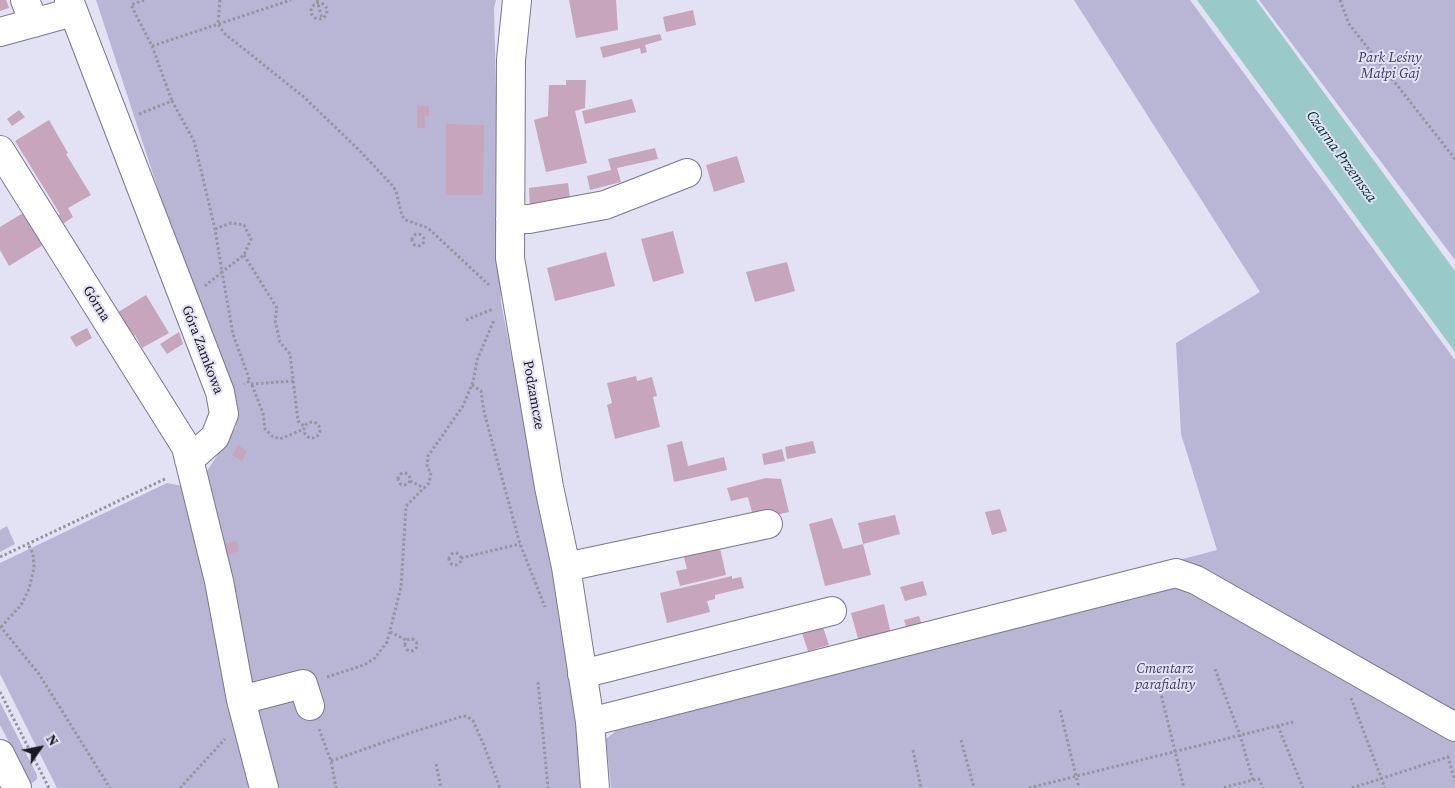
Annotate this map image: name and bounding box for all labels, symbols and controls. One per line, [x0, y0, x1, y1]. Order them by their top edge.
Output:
park label: Park Leśny Małpi Gaj [1358, 50, 1422, 82]
water label: Czarna Przemsza [1302, 108, 1380, 206]
street label: Górna [79, 283, 113, 325]
street label: Góra Zamkowa [177, 303, 227, 397]
street label: Podzamcze [519, 359, 547, 431]
park label: Cmentarz parafialny [1135, 661, 1195, 694]
north arrow [15, 723, 65, 773]
text: N [41, 730, 64, 750]

